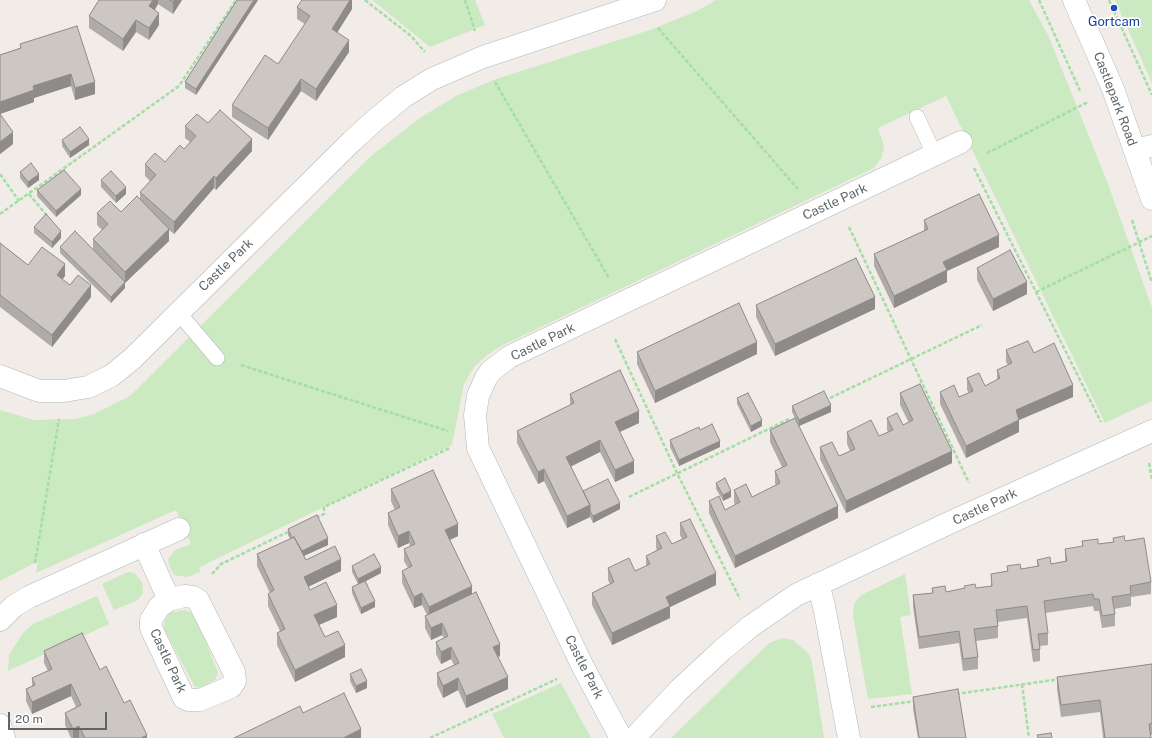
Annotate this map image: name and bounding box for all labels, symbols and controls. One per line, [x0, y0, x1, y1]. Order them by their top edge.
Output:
marker: Gortcam [1109, 3, 1119, 13]
place label: Gortcam [1088, 14, 1140, 30]
street label: Castlepark Road [1090, 50, 1140, 148]
street label: Castle Park [800, 180, 870, 224]
street label: Castle Park [196, 235, 256, 295]
street label: Castle Park [508, 320, 578, 364]
street label: Castle Park [950, 485, 1020, 529]
street label: Castle Park [146, 626, 190, 696]
street label: Castle Park [561, 633, 607, 701]
scale bar [10, 704, 109, 730]
text: 20 m [15, 712, 43, 726]

